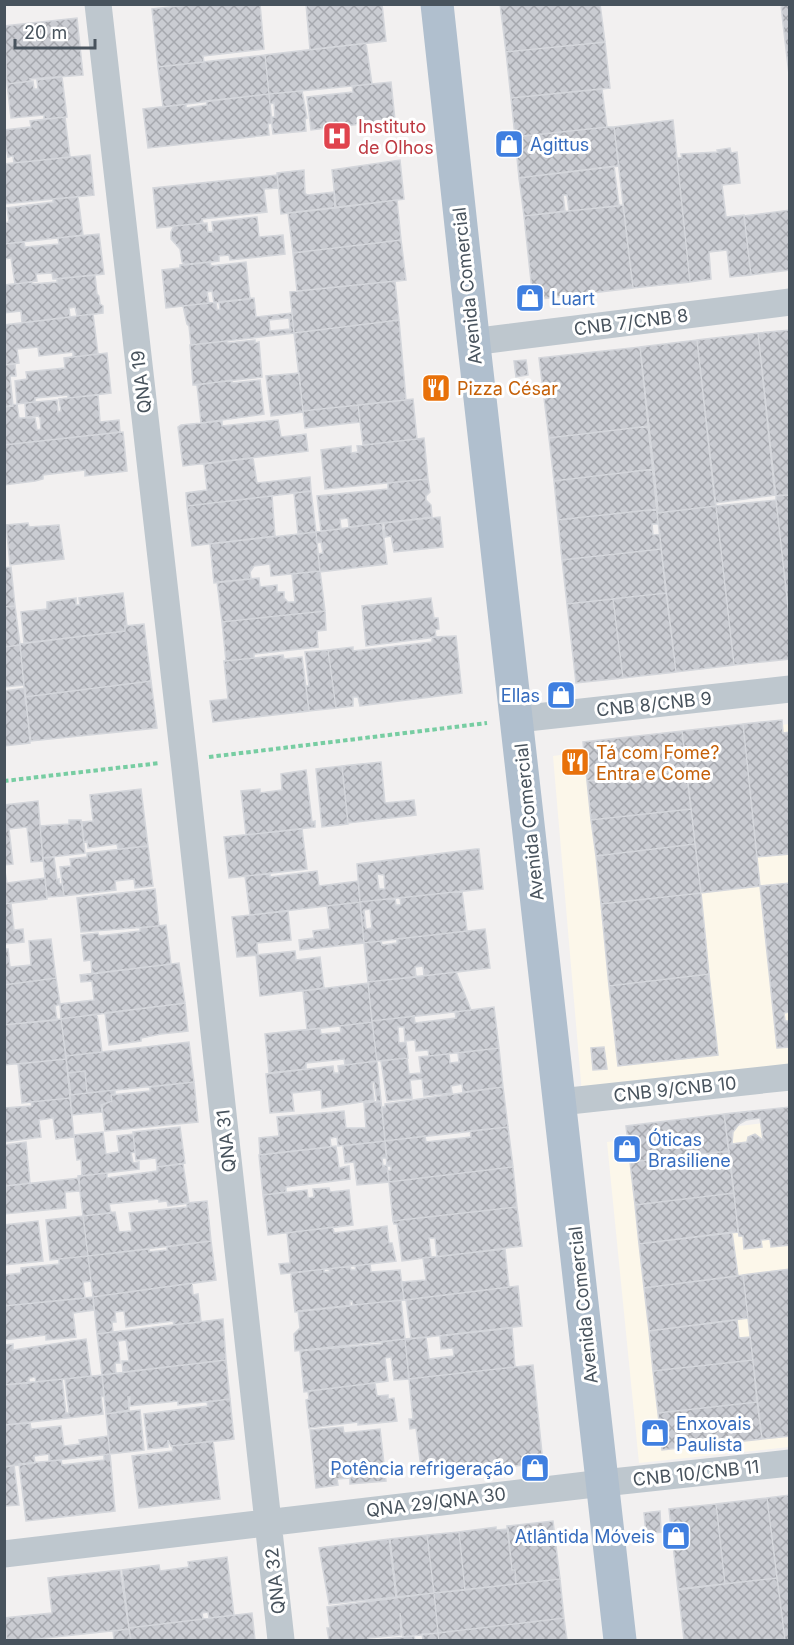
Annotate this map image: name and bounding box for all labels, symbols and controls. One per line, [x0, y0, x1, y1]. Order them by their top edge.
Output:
scale bar [15, 12, 94, 50]
text: 20 m [24, 22, 67, 43]
place label: Instituto de Olhos [358, 116, 434, 158]
hospital icon: Instituto de Olhos [321, 120, 353, 152]
shop icon: Agittus [493, 128, 525, 160]
place label: Agittus [530, 134, 589, 155]
street label: Avenida Comercial [448, 206, 486, 366]
shop icon: Luart [514, 282, 546, 314]
place label: Luart [551, 288, 595, 309]
street label: CNB 7/CNB 8 [573, 305, 689, 339]
street label: QNA 19 [127, 349, 155, 415]
restaurant icon: Pizza César [420, 372, 452, 404]
place label: Pizza César [457, 378, 558, 399]
shop icon: Ellas [545, 679, 577, 711]
place label: Ellas [501, 685, 540, 706]
street label: CNB 8/CNB 9 [595, 688, 713, 720]
street label: Avenida Comercial [510, 742, 548, 902]
place label: Tá com Fome? Entra e Come [596, 742, 720, 784]
restaurant icon: Tá com Fome? Entra e Come [559, 746, 591, 778]
street label: CNB 9/CNB 10 [613, 1072, 737, 1106]
street label: QNA 31 [212, 1108, 240, 1174]
place label: Óticas Brasiliene [648, 1128, 731, 1171]
shop icon: Óticas Brasiliene [611, 1133, 643, 1165]
street label: Avenida Comercial [564, 1225, 602, 1385]
place label: Enxovais Paulista [676, 1413, 751, 1455]
shop icon: Enxovais Paulista [639, 1417, 671, 1449]
shop icon: Potência refrigeração [519, 1452, 551, 1484]
street label: CNB 10/CNB 11 [632, 1456, 760, 1490]
place label: Potência refrigeração [330, 1458, 514, 1479]
street label: QNA 29/QNA 30 [365, 1483, 507, 1521]
shop icon: Atlântida Móveis [660, 1520, 692, 1552]
place label: Atlântida Móveis [515, 1526, 655, 1547]
street label: QNA 32 [261, 1547, 289, 1615]

